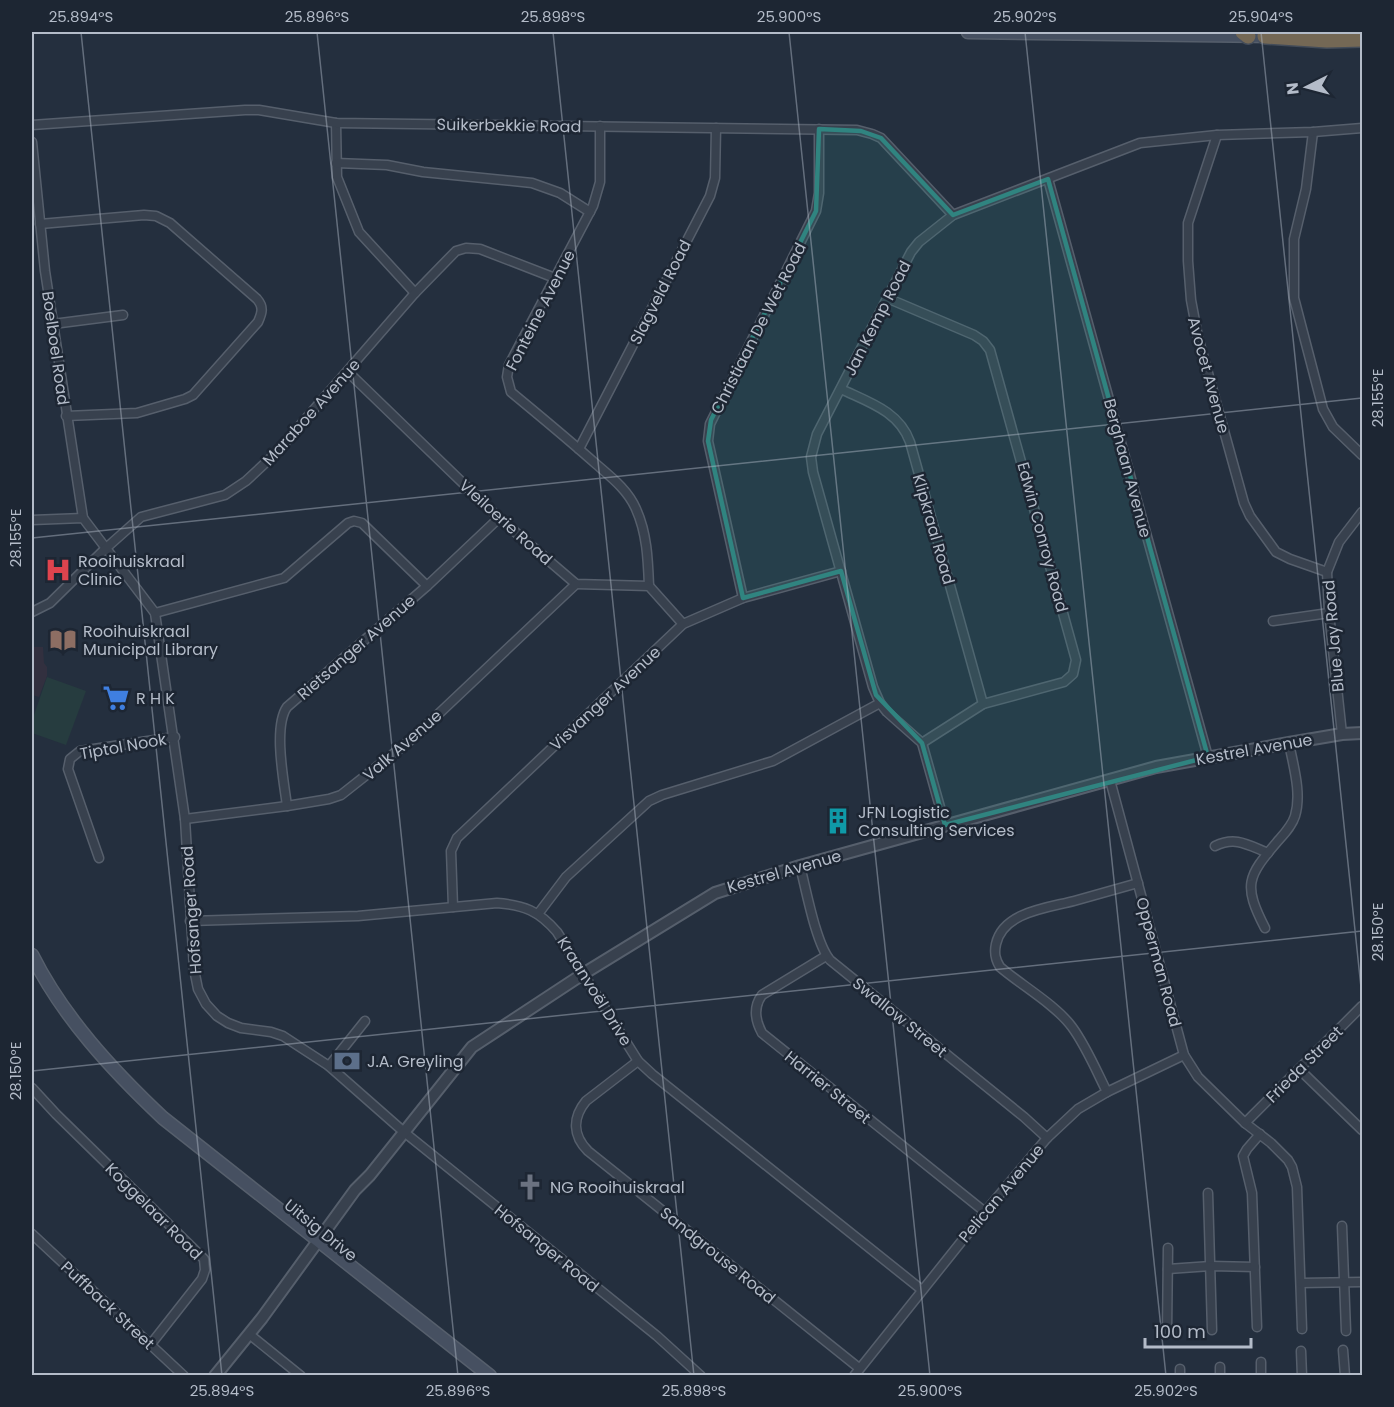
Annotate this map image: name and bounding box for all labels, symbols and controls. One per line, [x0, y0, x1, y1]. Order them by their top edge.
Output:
text: 25.894°S [49, 6, 113, 27]
text: 25.896°S [285, 6, 349, 27]
text: 25.898°S [521, 6, 585, 27]
text: 25.900°S [757, 6, 821, 27]
text: 25.902°S [993, 6, 1057, 27]
text: 25.904°S [1229, 6, 1293, 27]
north arrow [1277, 57, 1337, 117]
text: N [1281, 81, 1305, 96]
street label: Suikerbekkie Road [436, 113, 582, 138]
street label: Slagveld Road [624, 236, 697, 348]
street label: Christiaan De Wet Road [705, 239, 812, 418]
street label: Fonteine Avenue [500, 246, 581, 375]
street label: Jan Kemp Road [838, 257, 916, 380]
street label: Boelboel Road [36, 290, 75, 406]
street label: Avocet Avenue [1182, 314, 1235, 436]
street label: Maraboe Avenue [257, 354, 366, 471]
text: 28.155°E [1367, 369, 1388, 427]
street label: Berghaan Avenue [1098, 396, 1157, 540]
street label: Edwin Conroy Road [1011, 460, 1074, 615]
street label: Klipkraal Road [907, 471, 960, 587]
street label: Vleiloerie Road [454, 474, 557, 571]
text: 28.155°E [5, 509, 26, 567]
place label: Rooihuiskraal Clinic [78, 550, 185, 591]
hospital icon: Rooihuiskraal Clinic [43, 555, 73, 585]
street label: Blue Jay Road [1317, 579, 1350, 693]
street label: Rietsanger Avenue [292, 589, 420, 705]
place label: Rooihuiskraal Municipal Library [83, 620, 218, 661]
library icon: Rooihuiskraal Municipal Library [48, 625, 78, 655]
street label: Visvanger Avenue [545, 641, 666, 756]
supermarket icon: R H K [101, 683, 131, 713]
place label: R H K [136, 687, 175, 710]
street label: Valk Avenue [358, 704, 447, 786]
street label: Tiptol Nook [78, 727, 169, 765]
street label: Kestrel Avenue [1194, 728, 1314, 771]
place label: JFN Logistic Consulting Services [858, 801, 1015, 842]
building icon: JFN Logistic Consulting Services [823, 806, 853, 836]
street label: Kestrel Avenue [724, 844, 844, 899]
street label: Hofsanger Road [176, 845, 207, 975]
street label: Opperman Road [1130, 895, 1187, 1030]
text: 28.150°E [1367, 903, 1388, 961]
street label: Kraanvoël Drive [552, 932, 637, 1050]
street label: Swallow Street [847, 972, 952, 1063]
street label: Frieda Street [1261, 1021, 1348, 1108]
text: 28.150°E [5, 1042, 26, 1100]
street label: Harrier Street [780, 1045, 876, 1129]
bank icon: J.A. Greyling [332, 1046, 362, 1076]
place label: J.A. Greyling [367, 1050, 464, 1073]
street label: Pelican Avenue [953, 1139, 1050, 1248]
street label: Koggelaar Road [100, 1158, 207, 1265]
church icon: NG Rooihuiskraal [515, 1172, 545, 1202]
place label: NG Rooihuiskraal [550, 1176, 685, 1199]
street label: Uitsig Drive [279, 1194, 362, 1267]
street label: Hofsanger Road [489, 1199, 604, 1298]
street label: Sandgrouse Road [655, 1202, 780, 1309]
street label: Puffback Street [56, 1256, 160, 1355]
scale bar [1145, 1311, 1252, 1349]
text: 100 m [1154, 1319, 1206, 1344]
text: 25.894°S [190, 1380, 254, 1401]
text: 25.896°S [426, 1380, 490, 1401]
text: 25.898°S [662, 1380, 726, 1401]
text: 25.900°S [898, 1380, 962, 1401]
text: 25.902°S [1134, 1380, 1198, 1401]

